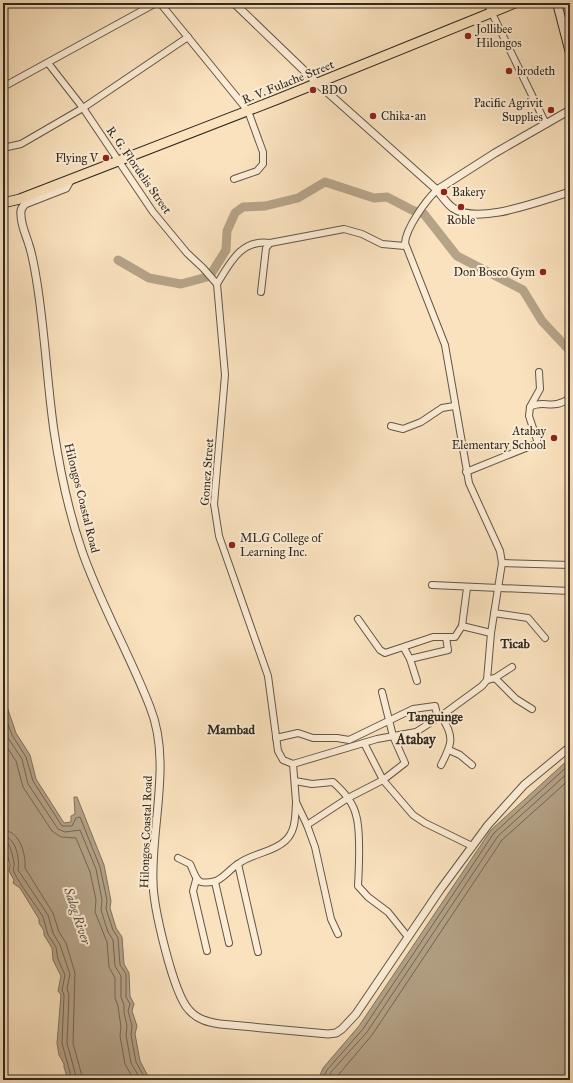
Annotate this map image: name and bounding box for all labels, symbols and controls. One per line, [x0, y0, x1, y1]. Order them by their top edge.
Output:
place label: Jollibee Hilongos [474, 22, 522, 51]
marker: Jollibee Hilongos [463, 31, 473, 41]
street label: R. V. Fulache Street [240, 57, 337, 107]
place label: brodeth [517, 64, 556, 78]
marker: brodeth [504, 66, 514, 76]
place label: BDO [321, 83, 347, 97]
marker: BDO [308, 85, 318, 95]
place label: Pacific Agrivit Supplies [474, 96, 544, 124]
marker: Pacific Agrivit Supplies [546, 105, 556, 115]
place label: Chika-an [381, 109, 427, 123]
marker: Chika-an [368, 111, 378, 121]
street label: R. G. Flordelis Street [104, 124, 175, 217]
place label: Flying V [55, 151, 99, 166]
marker: Flying V [101, 153, 111, 163]
place label: Bakery [452, 185, 486, 199]
marker: Bakery [439, 187, 449, 197]
marker: Roble [456, 202, 466, 212]
place label: Roble [447, 213, 475, 227]
place label: Don Bosco Gym [454, 265, 535, 279]
marker: Don Bosco Gym [538, 267, 548, 277]
place label: Atabay Elementary School [452, 424, 547, 452]
marker: Atabay Elementary School [549, 433, 559, 443]
street label: Gomez Street [198, 437, 216, 506]
street label: Hilongos Coastal Road [61, 442, 102, 555]
place label: MLG College of Learning Inc. [240, 531, 324, 560]
marker: MLG College of Learning Inc. [227, 540, 237, 550]
district label: Ticab [499, 636, 531, 652]
district label: Tanguinge [406, 709, 464, 725]
district label: Mambad [207, 722, 256, 738]
district label: Atabay [395, 731, 437, 749]
street label: Hilongos Coastal Road [137, 775, 156, 889]
water label: Salog River [60, 884, 94, 947]

